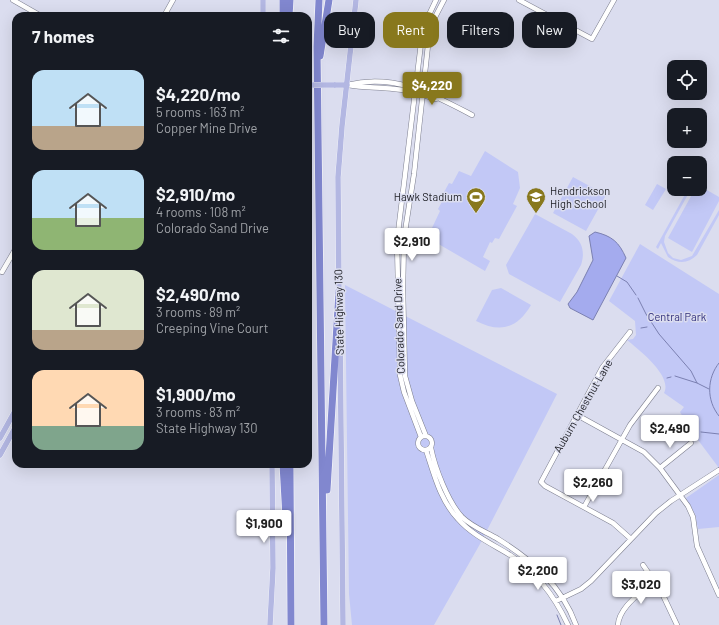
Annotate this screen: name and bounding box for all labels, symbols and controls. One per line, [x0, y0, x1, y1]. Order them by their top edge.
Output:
chip: Buy [324, 12, 375, 48]
chip: Rent [383, 12, 439, 48]
chip: Filters [447, 12, 514, 48]
chip: New [522, 12, 577, 48]
icon: filters [270, 25, 292, 47]
text: 7 homes [32, 26, 94, 46]
map controls [667, 60, 707, 196]
button: locate [667, 60, 707, 100]
pin: $4,220 [399, 72, 465, 106]
text: $4,220 [412, 77, 452, 93]
text: $4,220/mo [156, 84, 240, 104]
icon: home [64, 86, 112, 134]
text: 5 rooms · 163 m² [156, 104, 245, 120]
button: + [667, 108, 707, 148]
text: Copper Mine Drive [156, 120, 258, 136]
button: − [667, 156, 707, 196]
text: $2,910/mo [156, 184, 235, 204]
place label: Hendrickson High School [550, 184, 610, 210]
icon: home [64, 186, 112, 234]
sports icon: Hawk Stadium [465, 186, 487, 214]
school or university icon: Hendrickson High School [525, 186, 547, 214]
place label: Hawk Stadium [394, 190, 462, 203]
text: 4 rooms · 108 m² [156, 204, 246, 220]
text: Colorado Sand Drive [156, 220, 269, 236]
pin: $2,910 [379, 228, 445, 262]
text: $2,910 [394, 233, 430, 249]
street label: State Highway 130 [331, 269, 346, 355]
street label: Colorado Sand Drive [390, 278, 407, 374]
text: $2,490/mo [156, 284, 240, 304]
icon: home [64, 286, 112, 334]
text: 3 rooms · 89 m² [156, 304, 240, 320]
park label: Central Park [648, 310, 707, 323]
text: Creeping Vine Court [156, 320, 268, 336]
street label: Auburn Chestnut Lane [550, 357, 615, 455]
text: $1,900/mo [156, 384, 236, 404]
icon: home [64, 386, 112, 434]
text: 3 rooms · 83 m² [156, 404, 240, 420]
pin: $2,490 [637, 415, 703, 449]
text: State Highway 130 [156, 420, 258, 436]
text: $2,490 [650, 420, 690, 436]
pin: $2,260 [560, 469, 626, 503]
text: $2,260 [573, 474, 613, 490]
pin: $1,900 [231, 510, 297, 544]
text: $1,900 [245, 515, 283, 531]
pin: $2,200 [505, 557, 571, 591]
text: $2,200 [518, 562, 558, 578]
pin: $3,020 [608, 571, 674, 605]
text: $3,020 [621, 576, 661, 592]

